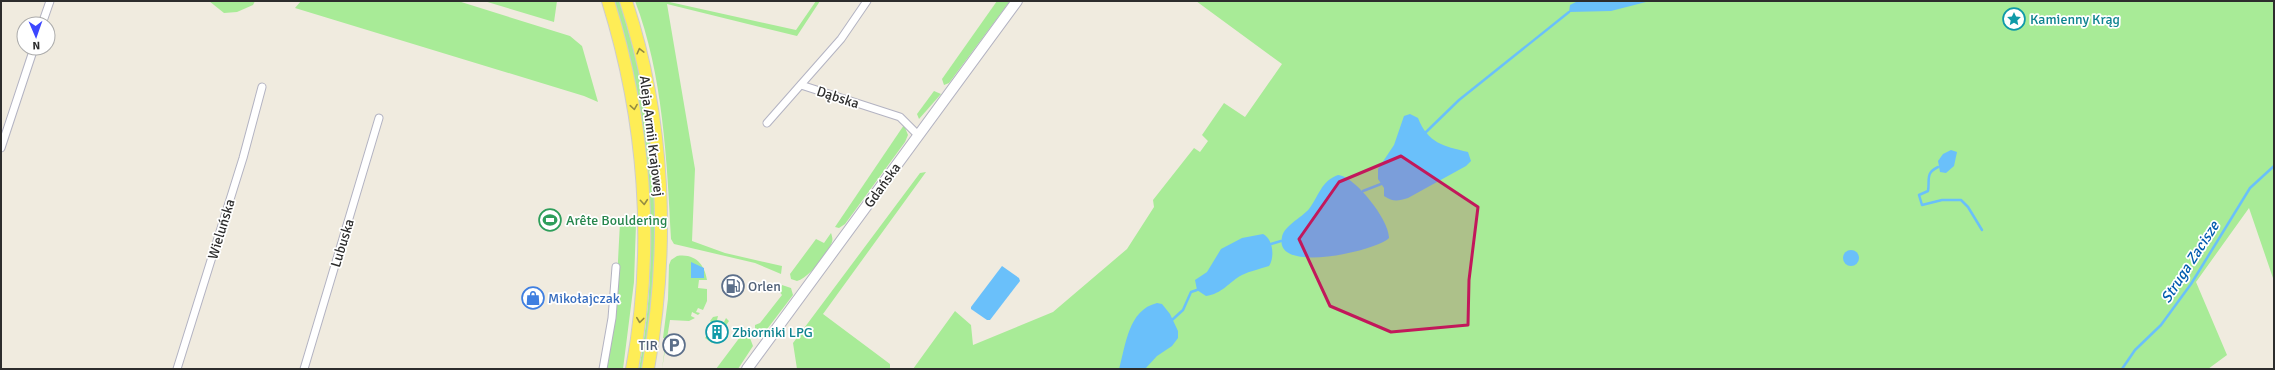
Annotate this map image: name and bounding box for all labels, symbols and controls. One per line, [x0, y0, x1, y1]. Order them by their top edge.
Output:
place icon: Kamienny Krąg [2001, 6, 2027, 32]
place label: Kamienny Krąg [2030, 11, 2120, 28]
north arrow [16, 16, 56, 56]
text: N [32, 39, 40, 52]
one-way arrow [636, 47, 644, 54]
street label: Aleja Armii Krajowej [636, 75, 667, 197]
street label: Dąbska [814, 83, 861, 112]
one-way arrow [629, 104, 637, 110]
street label: Gdańska [860, 160, 904, 211]
street label: Wieluńska [204, 197, 239, 261]
one-way arrow [639, 199, 648, 206]
sports icon: Arête Bouldering [537, 207, 563, 233]
place label: Arête Bouldering [566, 212, 667, 229]
street label: Lubuska [327, 217, 358, 270]
water label: Struga Zacisze [2157, 217, 2224, 306]
fuel station icon: Orlen [720, 273, 746, 299]
place label: Orlen [748, 278, 781, 295]
shop icon: Mikołajczak [520, 285, 546, 311]
place label: Mikołajczak [548, 290, 620, 307]
one-way arrow [636, 317, 645, 323]
building icon: Zbiorniki LPG [704, 319, 730, 345]
place label: Zbiorniki LPG [732, 324, 813, 341]
parking icon: TIR [661, 332, 687, 358]
place label: TIR [639, 337, 658, 354]

